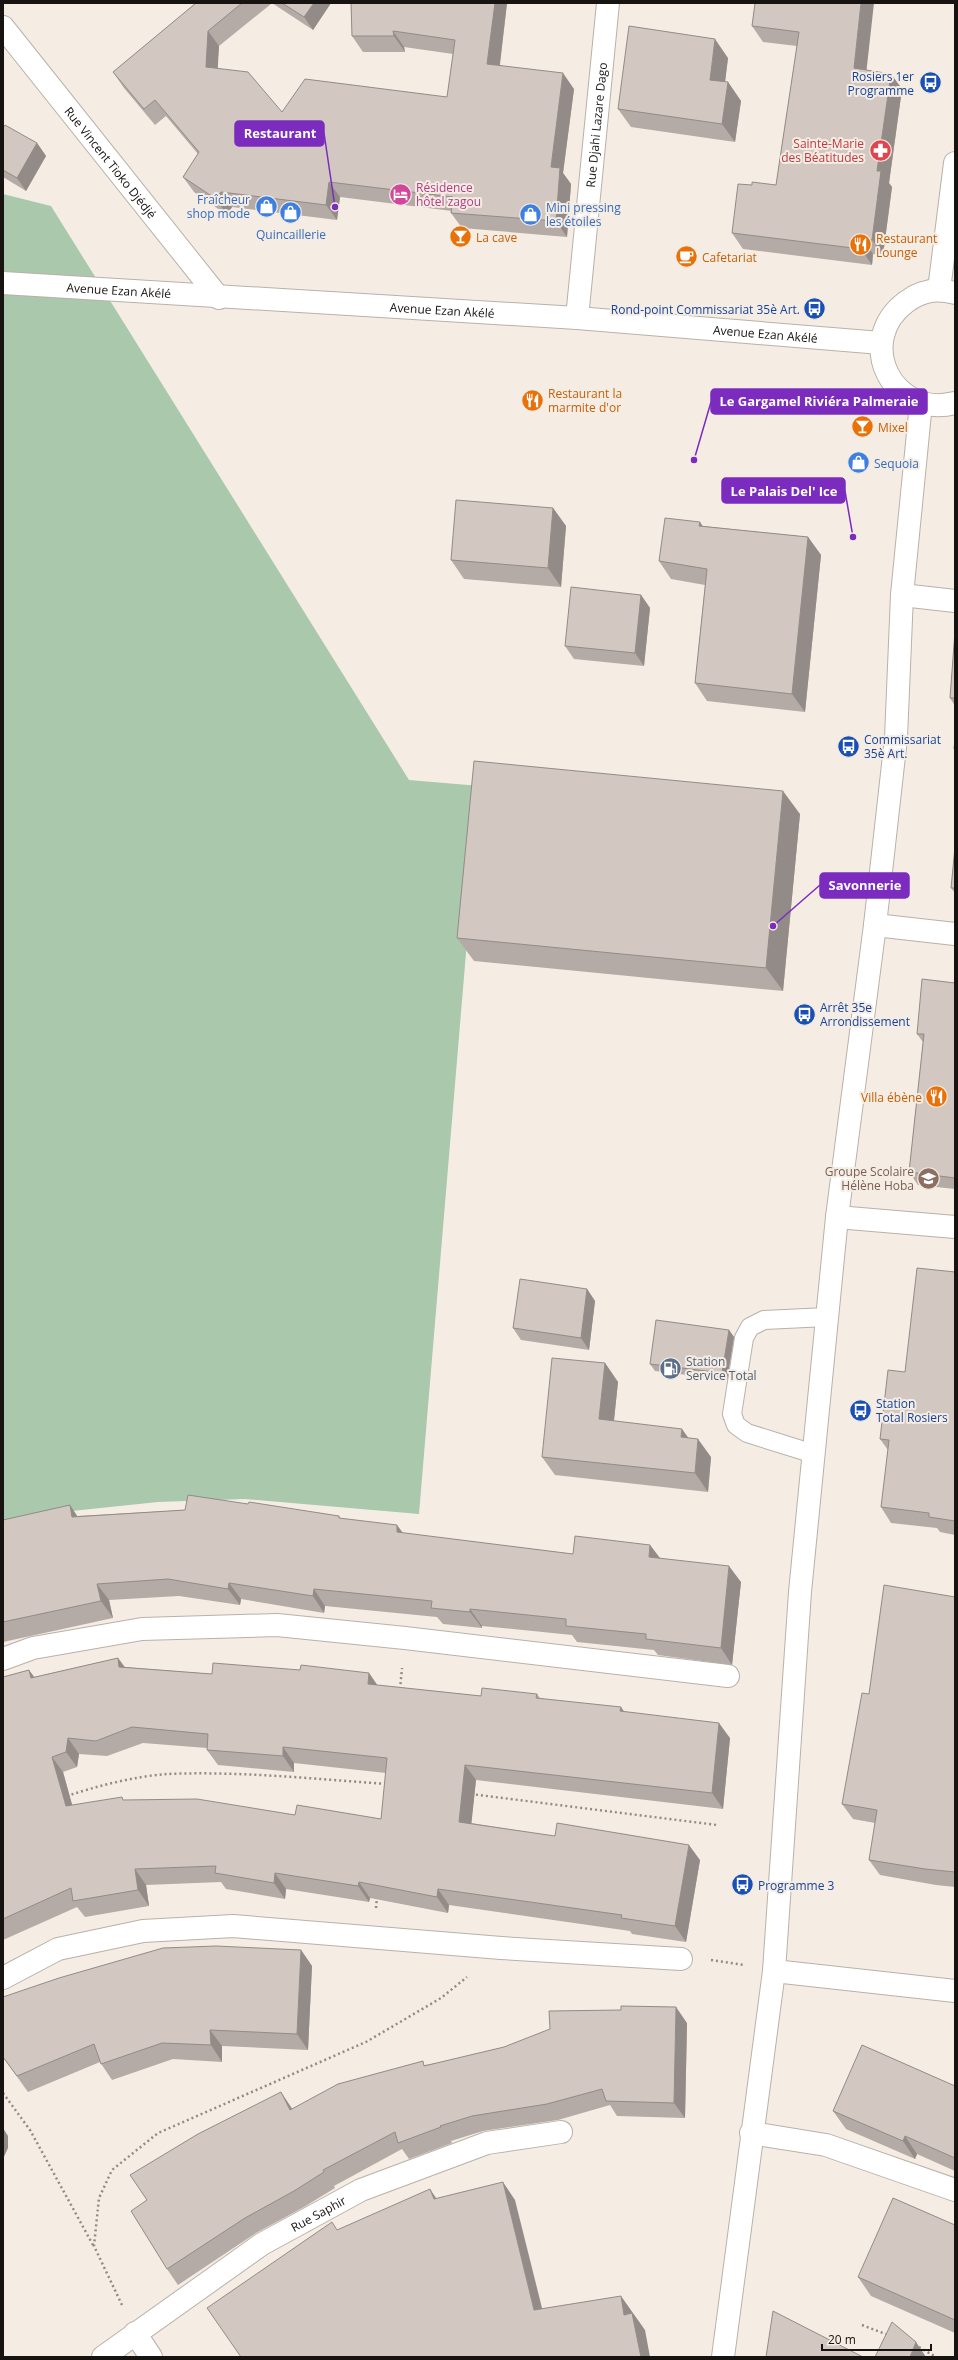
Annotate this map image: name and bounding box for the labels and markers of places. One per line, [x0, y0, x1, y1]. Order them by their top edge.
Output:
place label: Rosiers 1er Programme [848, 68, 914, 99]
bus stop icon: Rosiers 1er Programme [917, 70, 943, 96]
callout: Restaurant [235, 121, 324, 146]
place label: Sainte-Marie des Béatitudes [781, 135, 864, 166]
pharmacy icon: Sainte-Marie des Béatitudes [867, 137, 893, 163]
place label: Résidence hôtel zagou [416, 179, 481, 210]
hotel icon: Résidence hôtel zagou [388, 181, 414, 207]
place label: Fraîcheur shop mode [187, 191, 250, 222]
shop icon: Fraîcheur shop mode [253, 193, 279, 219]
place label: Mini pressing les étoiles [546, 199, 621, 230]
shop icon: Quincaillerie [278, 200, 304, 226]
shop icon: Mini pressing les étoiles [517, 201, 543, 227]
bar icon: La cave [448, 224, 474, 250]
place label: Quincaillerie [256, 226, 326, 243]
place label: La cave [476, 229, 517, 246]
place label: Restaurant Lounge [876, 230, 937, 261]
restaurant icon: Restaurant Lounge [848, 232, 874, 258]
cafe icon: Cafetariat [673, 244, 699, 270]
place label: Cafetariat [702, 249, 757, 266]
bus stop icon: Rond-point Commissariat 35è Art. [802, 296, 828, 322]
place label: Rond-point Commissariat 35è Art. [611, 301, 800, 318]
place label: Restaurant la marmite d'or [548, 385, 622, 416]
restaurant icon: Restaurant la marmite d'or [520, 387, 546, 413]
callout: Le Gargamel Riviéra Palmeraie [711, 389, 927, 414]
bar icon: Mixel [849, 414, 875, 440]
place label: Mixel [878, 419, 908, 436]
shop icon: Sequoia [845, 450, 871, 476]
place label: Sequoia [874, 455, 919, 472]
callout: Le Palais Del' Ice [722, 478, 845, 503]
place label: Commissariat 35è Art. [864, 731, 941, 762]
bus stop icon: Commissariat 35è Art. [836, 733, 862, 759]
callout: Savonnerie [820, 873, 909, 898]
place label: Arrêt 35e Arrondissement [820, 999, 910, 1030]
bus stop icon: Arrêt 35e Arrondissement [791, 1001, 817, 1027]
restaurant icon: Villa ébène [924, 1084, 950, 1110]
place label: Villa ébène [861, 1089, 922, 1106]
place label: Groupe Scolaire Hélène Hoba [825, 1163, 914, 1194]
school or university icon: Groupe Scolaire Hélène Hoba [916, 1165, 942, 1191]
place label: Station Service Total [686, 1353, 757, 1384]
fuel station icon: Station Service Total [658, 1355, 684, 1381]
place label: Station Total Rosiers [876, 1395, 948, 1426]
bus stop icon: Station Total Rosiers [847, 1397, 873, 1423]
bus stop icon: Programme 3 [729, 1872, 755, 1898]
place label: Programme 3 [758, 1877, 835, 1894]

